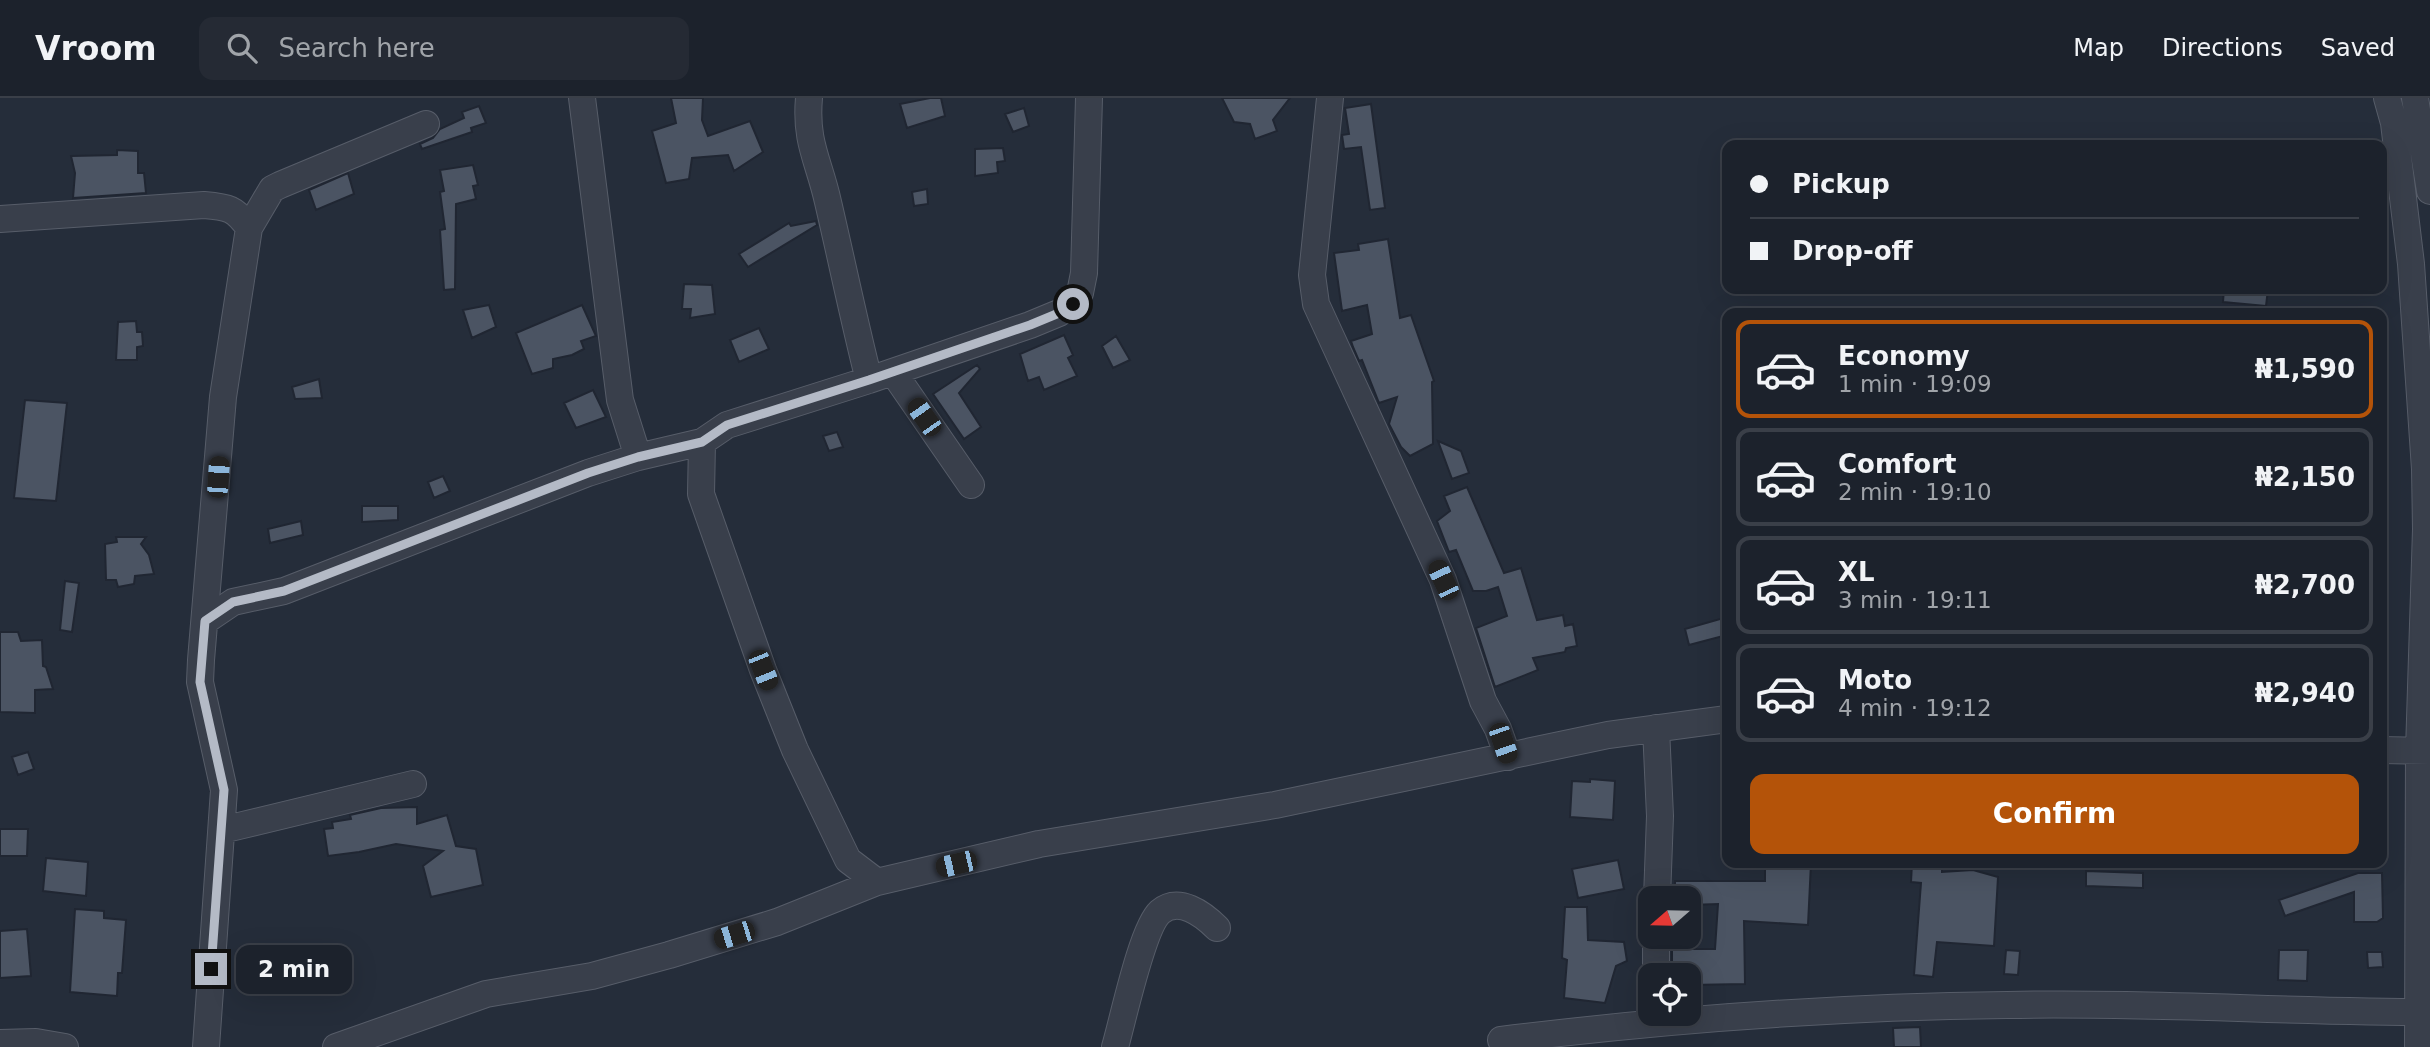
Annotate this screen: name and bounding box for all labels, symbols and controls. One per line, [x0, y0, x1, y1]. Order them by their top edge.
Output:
search box [199, 17, 689, 80]
text: Vroom [35, 29, 157, 68]
icon: search [223, 29, 261, 67]
text: Search here [279, 33, 435, 63]
text: Map [2073, 34, 2124, 62]
text: Directions [2162, 34, 2283, 62]
text: Saved [2321, 34, 2395, 62]
text: Pickup [1792, 169, 1890, 199]
text: Drop-off [1792, 236, 1913, 266]
route start [1057, 288, 1089, 320]
icon: car [1754, 338, 1817, 401]
text: Economy [1838, 341, 1969, 371]
text: ₦1,590 [2255, 354, 2355, 384]
text: 1 min · 19:09 [1838, 371, 1992, 397]
car [904, 394, 945, 440]
icon: car [1754, 446, 1817, 509]
text: Comfort [1838, 449, 1956, 479]
car [207, 455, 230, 499]
text: ₦2,150 [2255, 462, 2355, 492]
text: 2 min · 19:10 [1838, 479, 1992, 505]
icon: car [1754, 554, 1817, 617]
car [1425, 557, 1462, 603]
text: XL [1838, 557, 1875, 587]
text: ₦2,700 [2255, 570, 2355, 600]
text: 3 min · 19:11 [1838, 587, 1992, 613]
car [746, 647, 781, 693]
icon: car [1754, 662, 1817, 725]
text: Moto [1838, 665, 1912, 695]
text: ₦2,940 [2255, 678, 2355, 708]
text: 4 min · 19:12 [1838, 695, 1992, 721]
car [1487, 720, 1520, 766]
button: Confirm [1750, 774, 2359, 854]
car [934, 849, 979, 879]
north arrow [1638, 886, 1701, 948]
map controls [1638, 886, 1701, 1026]
car [711, 919, 758, 951]
callout: 2 min [235, 944, 351, 994]
route end [195, 953, 227, 985]
text: 2 min [258, 956, 330, 982]
button: locate [1638, 963, 1701, 1026]

